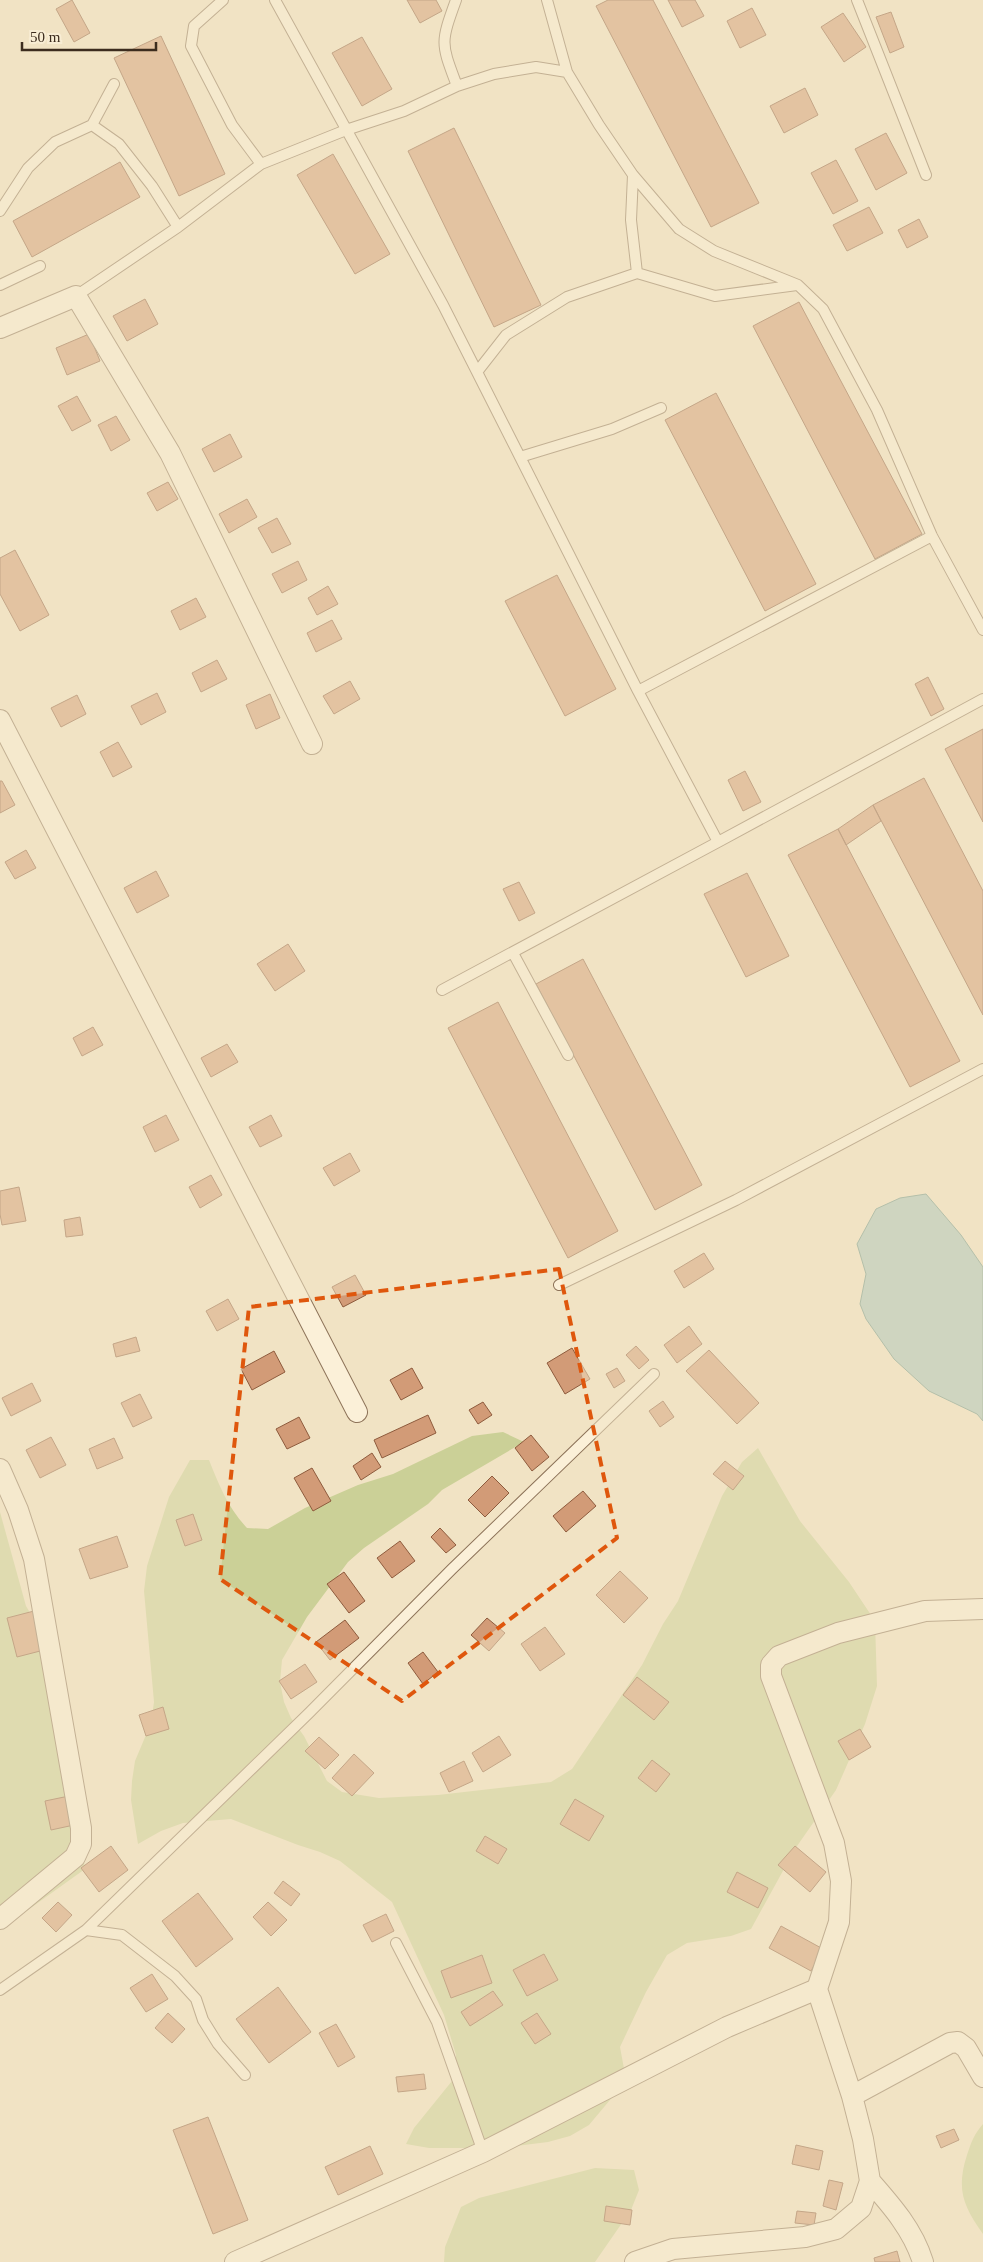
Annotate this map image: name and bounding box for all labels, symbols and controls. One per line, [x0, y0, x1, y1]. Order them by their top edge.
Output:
scale bar [22, 20, 156, 52]
text: 50 m [30, 29, 61, 45]

